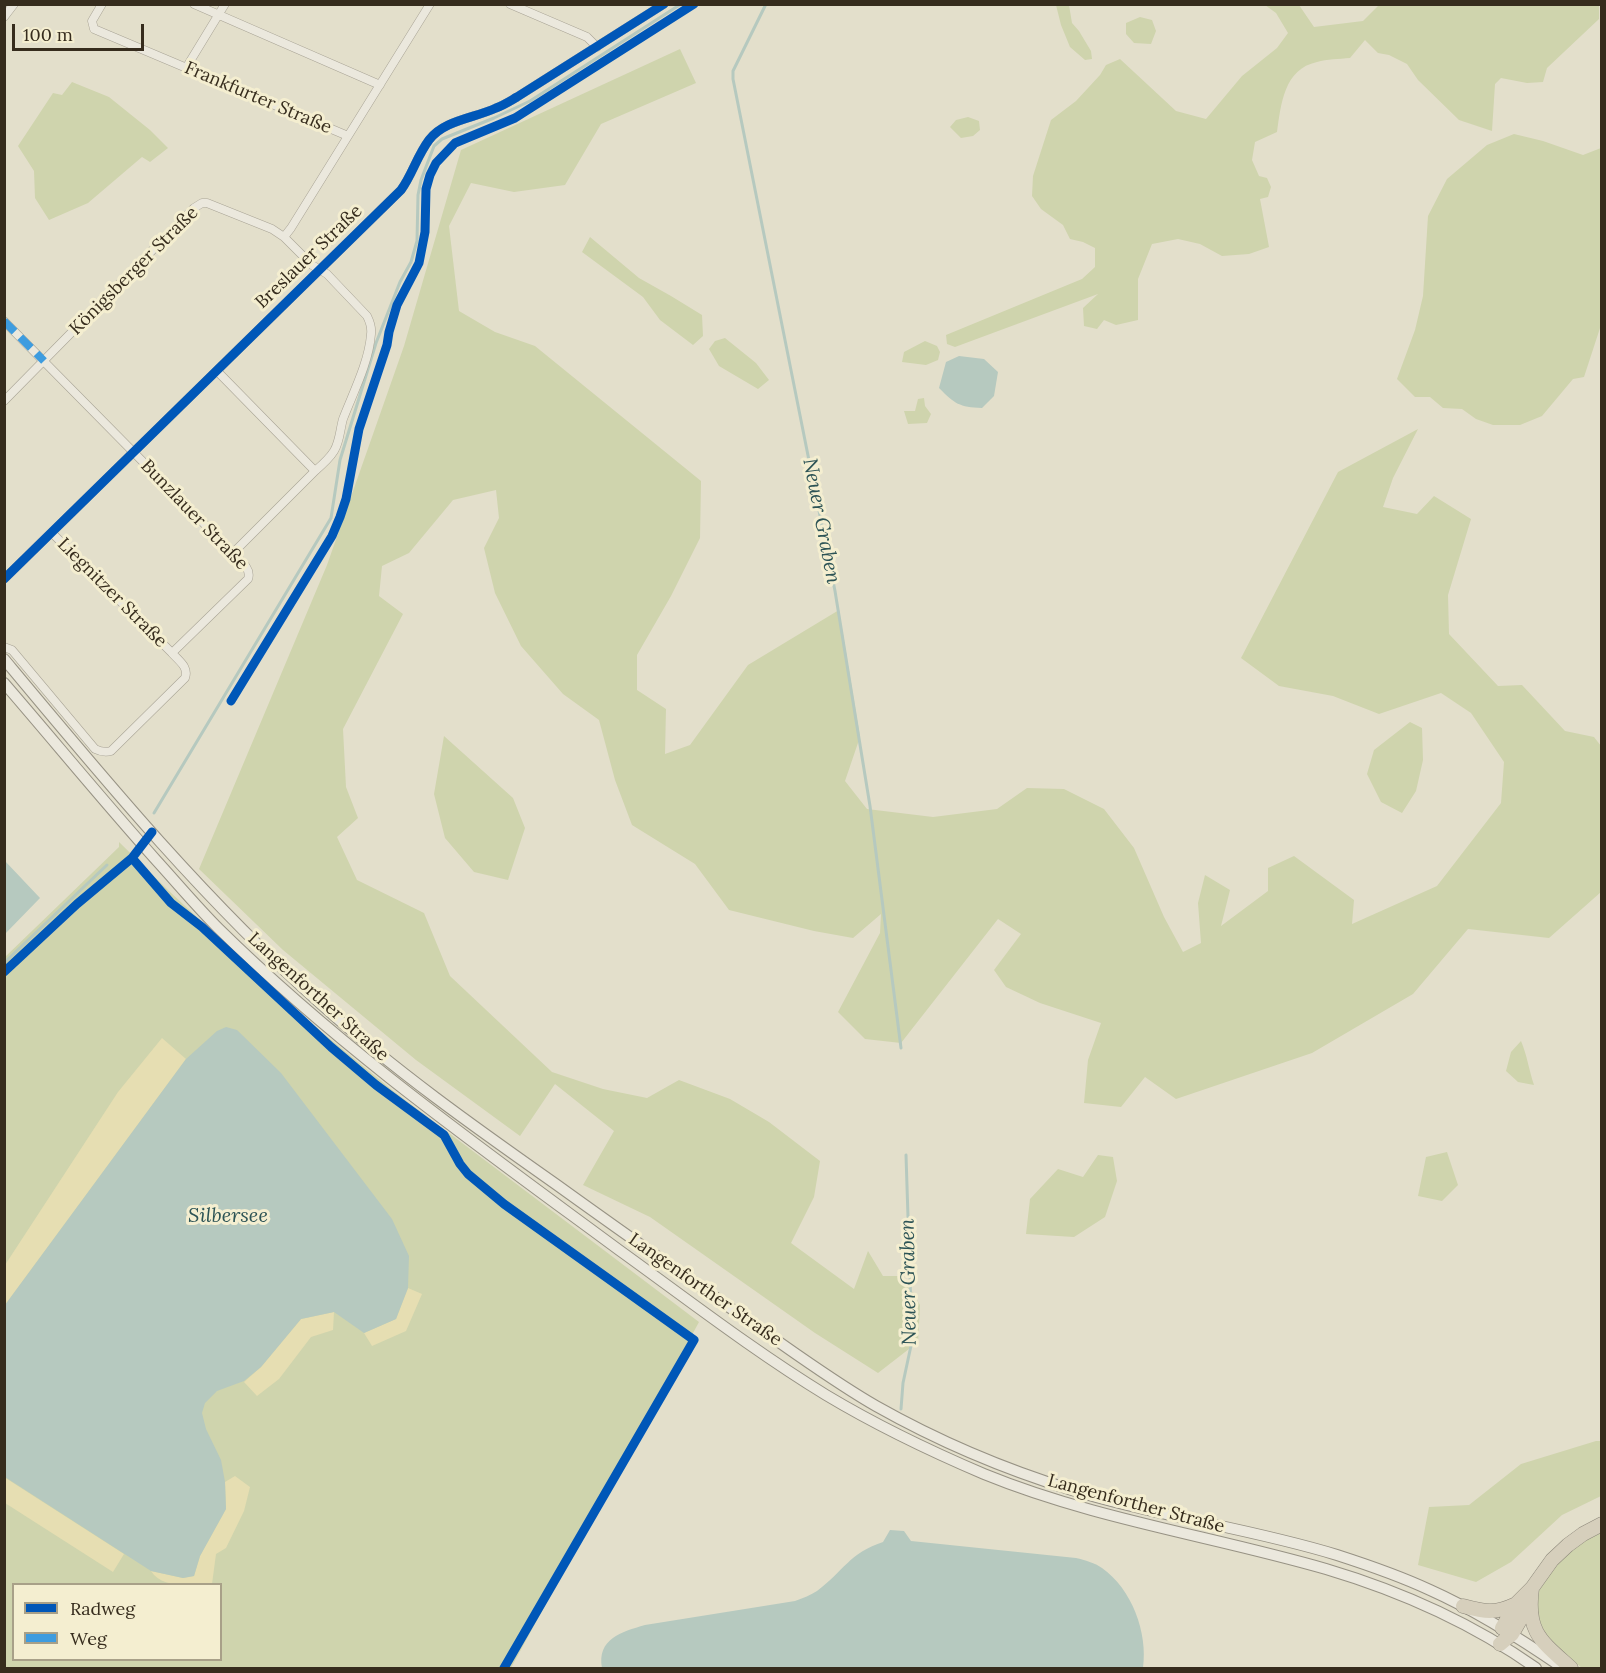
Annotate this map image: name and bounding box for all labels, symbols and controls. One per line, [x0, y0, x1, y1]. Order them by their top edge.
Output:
scale bar [15, 12, 147, 50]
text: 100 m [23, 23, 73, 46]
street label: Frankfurter Straße [181, 57, 335, 139]
street label: Breslauer Straße [251, 201, 367, 313]
street label: Königsberger Straße [65, 202, 203, 340]
street label: Bunzlauer Straße [136, 455, 252, 575]
water label: Neuer Graben [797, 456, 845, 586]
street label: Liegnitzer Straße [53, 534, 171, 652]
street label: Langenforther Straße [243, 928, 393, 1066]
water label: Silbersee [188, 1204, 268, 1228]
water label: Neuer Graben [896, 1218, 922, 1346]
street label: Langenforther Straße [624, 1229, 786, 1351]
street label: Langenforther Straße [1045, 1470, 1227, 1538]
legend [12, 1583, 222, 1661]
text: Radweg [70, 1597, 135, 1620]
text: Weg [70, 1627, 107, 1650]

